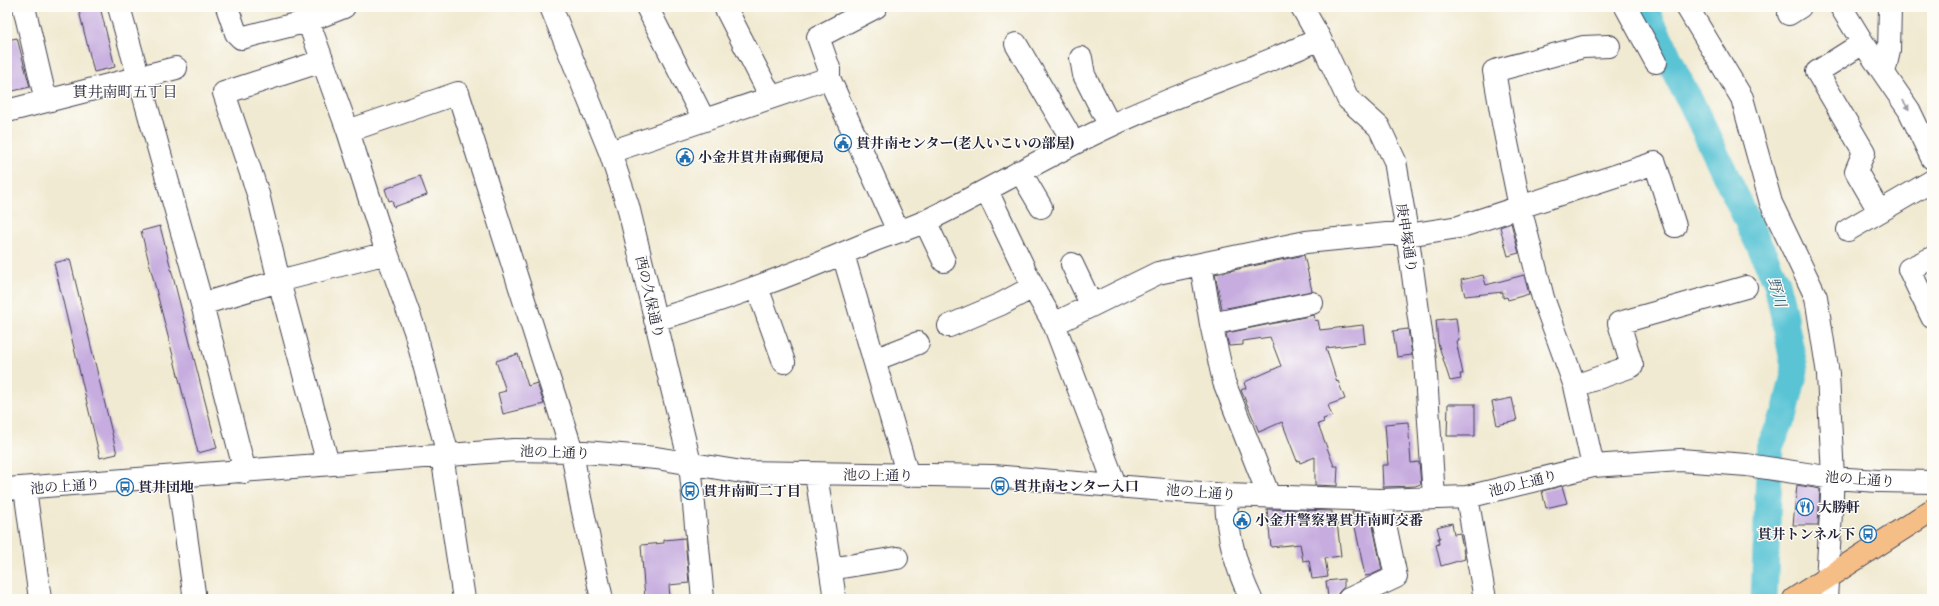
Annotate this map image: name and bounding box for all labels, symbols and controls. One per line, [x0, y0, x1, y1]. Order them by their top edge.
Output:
district label: 貫井南町五丁目 [72, 83, 178, 102]
one-way arrow [1902, 100, 1910, 110]
public building icon: 貫井南センター(老人いこいの部屋) [833, 133, 853, 153]
place label: 貫井南センター(老人いこいの部屋) [856, 135, 1074, 153]
public building icon: 小金井貫井南郵便局 [675, 147, 695, 167]
place label: 小金井貫井南郵便局 [698, 149, 824, 167]
street label: 庚申塚通り [1392, 202, 1420, 274]
street label: 西の久保通り [631, 254, 667, 340]
water label: 野川 [1763, 275, 1790, 311]
street label: 池の上通り [520, 443, 590, 463]
street label: 池の上通り [843, 466, 913, 486]
street label: 池の上通り [1487, 467, 1559, 501]
street label: 池の上通り [1824, 469, 1895, 491]
street label: 池の上通り [30, 476, 101, 498]
bus stop icon: 貫井南センター入口 [990, 476, 1010, 496]
bus stop icon: 貫井団地 [115, 477, 135, 497]
place label: 貫井南センター入口 [1013, 478, 1138, 496]
place label: 貫井団地 [138, 479, 194, 497]
bus stop icon: 貫井南町二丁目 [680, 481, 700, 501]
street label: 池の上通り [1165, 482, 1236, 504]
place label: 貫井南町二丁目 [703, 483, 801, 501]
restaurant icon: 大勝軒 [1795, 497, 1815, 517]
place label: 大勝軒 [1818, 499, 1860, 517]
public building icon: 小金井警察署貫井南町交番 [1232, 510, 1252, 530]
place label: 小金井警察署貫井南町交番 [1255, 512, 1423, 530]
bus stop icon: 貫井トンネル下 [1858, 524, 1878, 544]
place label: 貫井トンネル下 [1757, 526, 1855, 544]

